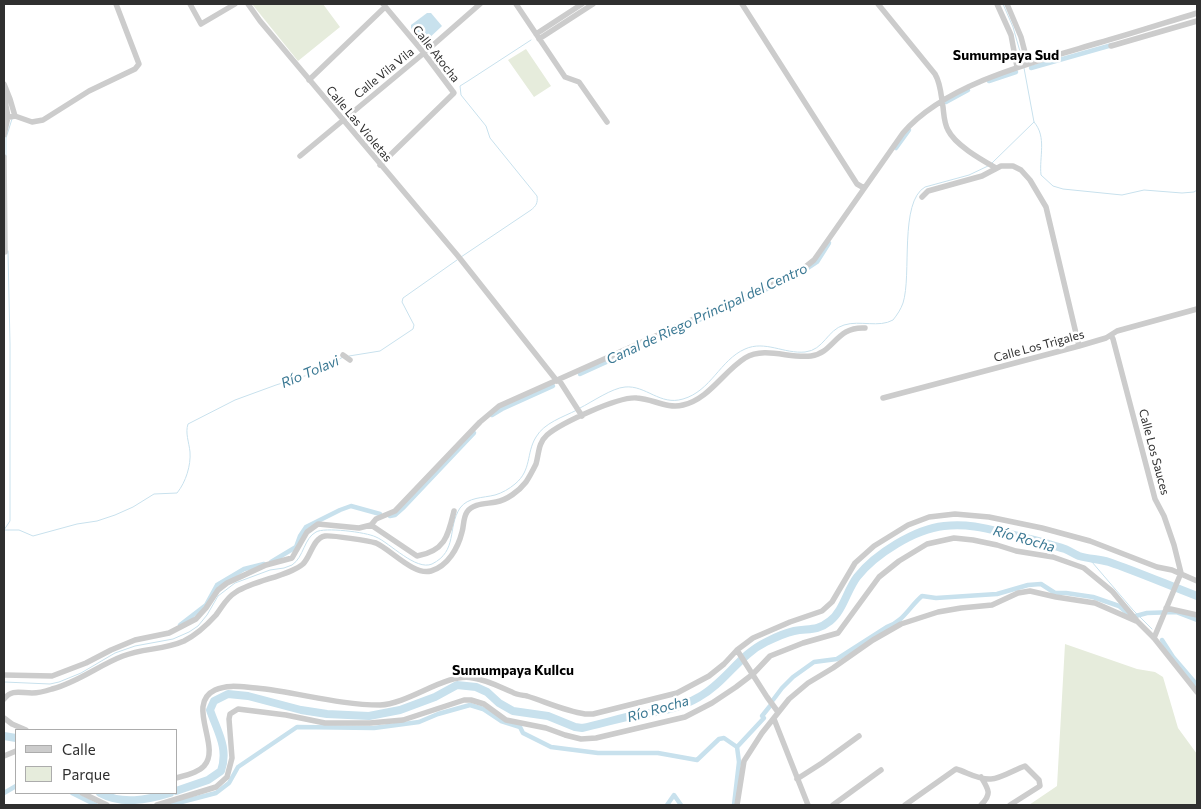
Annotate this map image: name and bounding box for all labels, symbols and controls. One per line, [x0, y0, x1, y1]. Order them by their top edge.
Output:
street label: Calle Atocha [409, 23, 463, 85]
street label: Calle Vila Vila [351, 44, 417, 102]
district label: Sumumpaya Sud [953, 47, 1059, 63]
street label: Calle Las Violetas [323, 83, 395, 165]
water label: Canal de Riego Principal del Centro [604, 260, 810, 368]
street label: Calle Los Trigales [992, 327, 1086, 365]
water label: Río Tolavi [278, 352, 342, 392]
street label: Calle Los Sauces [1136, 407, 1172, 497]
water label: Río Rocha [991, 522, 1057, 556]
district label: Sumumpaya Kullcu [452, 662, 574, 678]
water label: Río Rocha [625, 692, 691, 726]
legend [15, 729, 178, 794]
text: Calle [62, 740, 96, 758]
text: Parque [62, 765, 110, 783]

